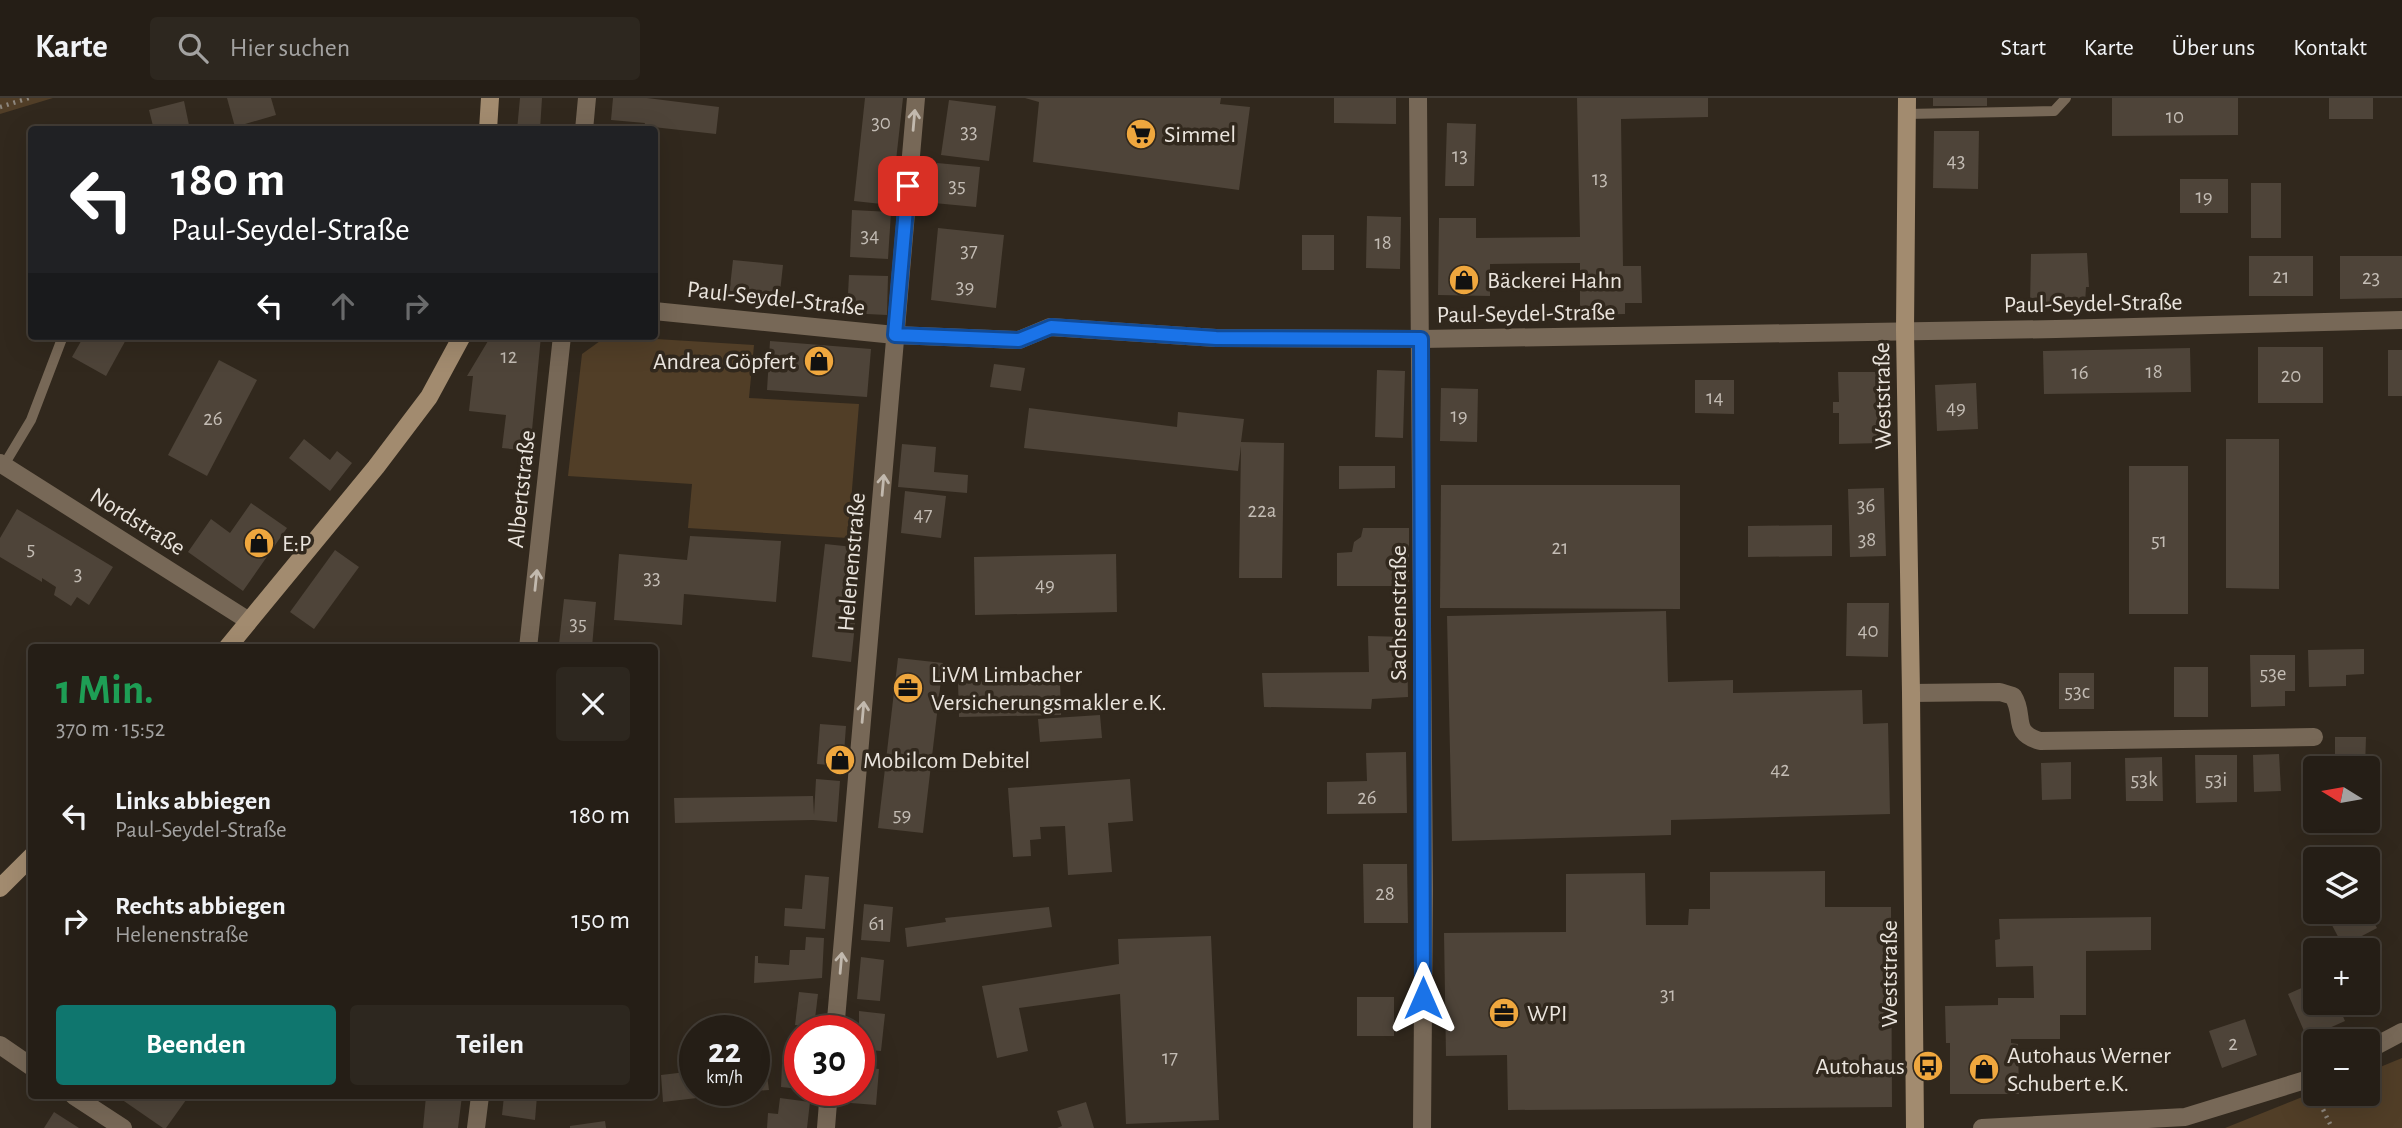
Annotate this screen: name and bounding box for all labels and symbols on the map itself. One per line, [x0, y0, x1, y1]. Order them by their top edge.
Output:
house number: 10 [2166, 106, 2184, 127]
one-way arrow [908, 110, 921, 132]
house number: 30 [871, 112, 891, 133]
supermarket icon: Simmel [1124, 117, 1158, 151]
house number: 33 [960, 121, 978, 142]
place label: Simmel [1164, 123, 1236, 147]
house number: 13 [1452, 145, 1468, 166]
house number: 43 [1947, 150, 1965, 171]
pin [878, 156, 938, 216]
house number: 13 [1592, 168, 1608, 189]
house number: 35 [948, 175, 966, 196]
house number: 19 [2195, 186, 2213, 207]
house number: 34 [861, 225, 879, 246]
house number: 18 [1374, 232, 1392, 253]
house number: 37 [960, 240, 978, 261]
shop icon: Bäckerei Hahn [1447, 263, 1481, 297]
house number: 21 [2273, 266, 2289, 287]
house number: 23 [2362, 267, 2380, 288]
place label: Bäckerei Hahn [1487, 269, 1622, 293]
house number: 39 [956, 276, 974, 297]
street label: Paul-Seydel-Straße [686, 278, 866, 320]
street label: Paul-Seydel-Straße [2003, 290, 2183, 318]
street label: Paul-Seydel-Straße [1436, 300, 1616, 328]
street label: Weststraße [1870, 342, 1896, 450]
shop icon: Andrea Göpfert [802, 344, 836, 378]
house number: 12 [501, 346, 517, 367]
place label: Andrea Göpfert [653, 350, 796, 374]
house number: 18 [2145, 361, 2163, 382]
house number: 16 [2071, 362, 2089, 383]
house number: 20 [2281, 365, 2301, 386]
house number: 14 [1706, 387, 1724, 408]
house number: 49 [1946, 397, 1966, 418]
house number: 19 [1450, 405, 1468, 426]
house number: 26 [203, 408, 223, 429]
street label: Albertstraße [504, 429, 540, 549]
one-way arrow [877, 474, 890, 497]
street label: Nordstraße [86, 483, 189, 560]
street label: Helenenstraße [834, 492, 870, 633]
house number: 36 [1857, 495, 1875, 516]
house number: 22a [1248, 500, 1277, 521]
house number: 47 [914, 504, 933, 525]
shop icon: E:P [242, 526, 276, 560]
house number: 38 [1858, 529, 1876, 550]
house number: 51 [2151, 530, 2167, 551]
place label: E:P [282, 532, 312, 556]
house number: 21 [1552, 537, 1568, 558]
house number: 5 [27, 538, 35, 559]
street label: Sachsenstraße [1387, 545, 1411, 681]
house number: 3 [74, 563, 82, 584]
house number: 33 [643, 567, 661, 588]
one-way arrow [529, 569, 542, 591]
house number: 49 [1035, 574, 1055, 595]
house number: 35 [569, 613, 587, 634]
house number: 40 [1857, 620, 1879, 641]
place label: LiVM Limbacher Versicherungsmakler e.K. [931, 663, 1167, 715]
house number: 53e [2259, 663, 2287, 684]
office icon: LiVM Limbacher Versicherungsmakler e.K. [891, 671, 925, 705]
house number: 53c [2064, 681, 2090, 702]
one-way arrow [857, 701, 870, 724]
shop icon: Mobilcom Debitel [823, 743, 857, 777]
place label: Mobilcom Debitel [863, 749, 1030, 773]
north arrow [2303, 756, 2380, 833]
house number: 42 [1770, 759, 1790, 780]
house number: 53k [2130, 769, 2158, 790]
house number: 53i [2205, 769, 2227, 790]
house number: 26 [1357, 787, 1377, 808]
house number: 59 [893, 804, 911, 825]
house number: 28 [1375, 883, 1395, 904]
house number: 61 [868, 913, 886, 934]
street label: Weststraße [1878, 920, 1902, 1028]
one-way arrow [835, 952, 848, 975]
position arrow [1386, 961, 1460, 1035]
house number: 31 [1660, 984, 1676, 1005]
office icon: WPI [1487, 996, 1521, 1030]
place label: WPI [1527, 1002, 1567, 1026]
speed limit sign: 30 [784, 1015, 875, 1106]
house number: 2 [2228, 1033, 2238, 1054]
place label: Autohaus Werner Schubert e.K. [2007, 1044, 2171, 1096]
house number: 17 [1162, 1047, 1178, 1068]
bus stop icon: Autohaus [1911, 1049, 1945, 1083]
shop icon: Autohaus Werner Schubert e.K. [1967, 1052, 2001, 1086]
place label: Autohaus [1816, 1055, 1905, 1079]

